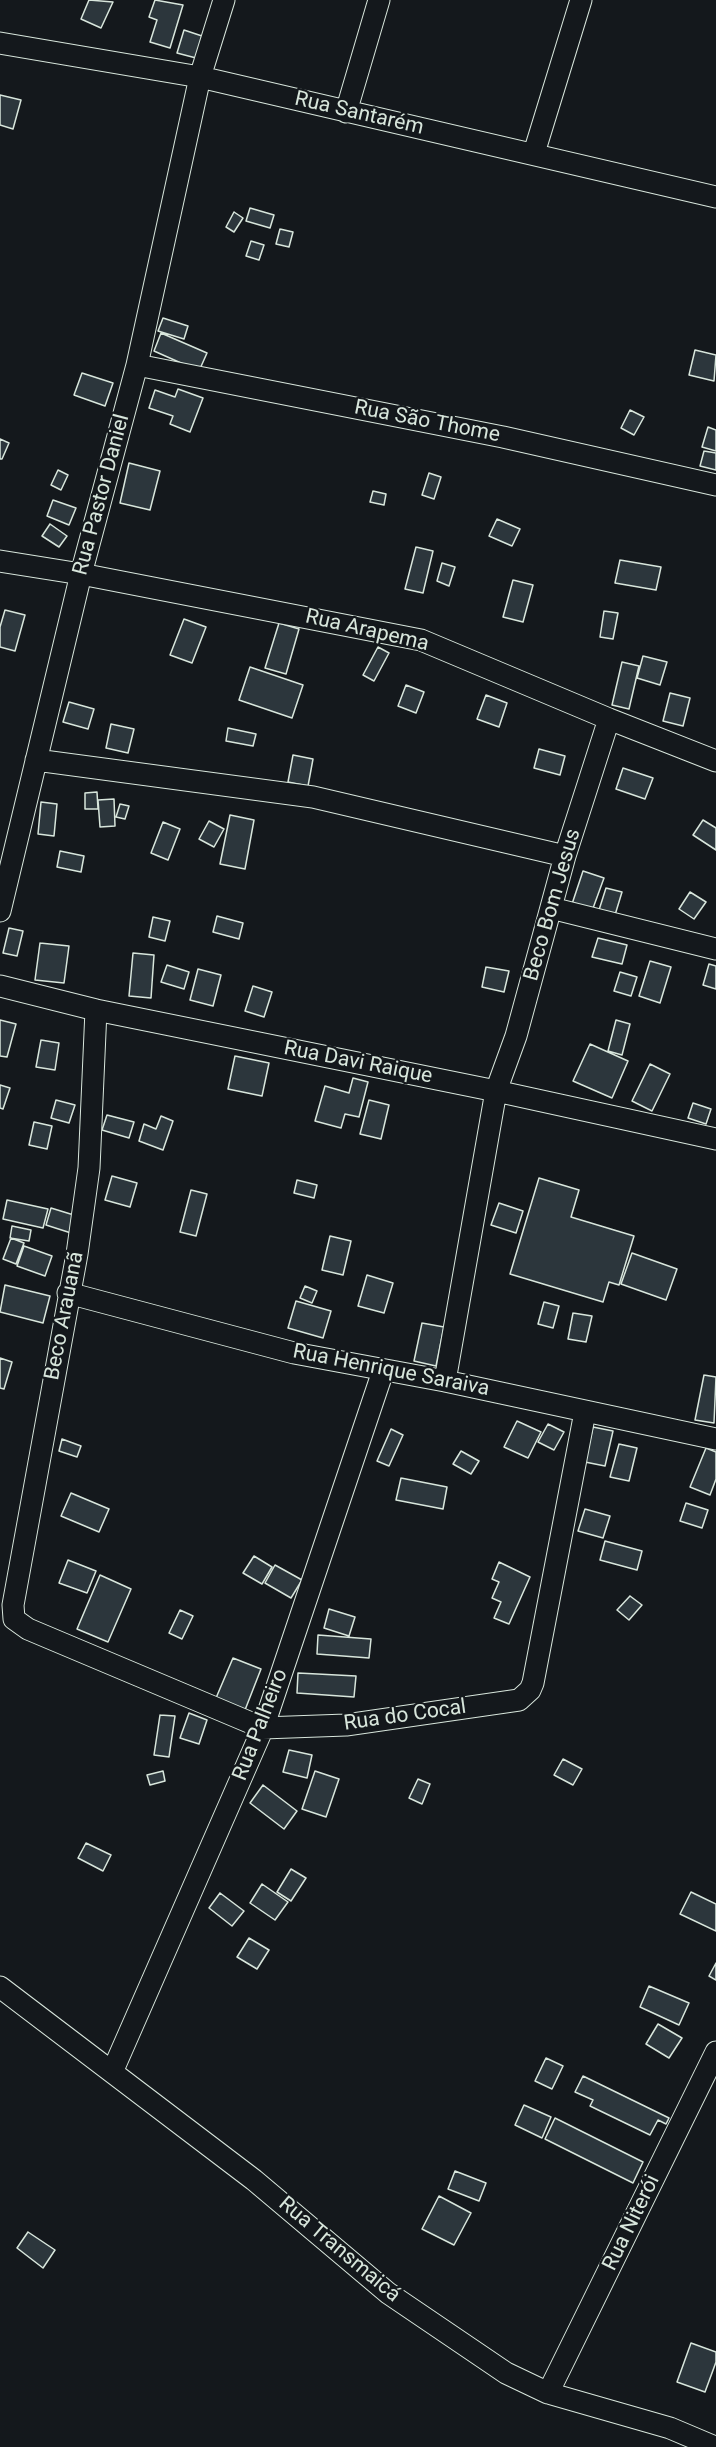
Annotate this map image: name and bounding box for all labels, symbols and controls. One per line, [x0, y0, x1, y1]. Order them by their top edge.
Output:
street label: Rua Santarém [292, 87, 426, 141]
street label: Rua São Thome [352, 396, 502, 448]
street label: Rua Pastor Daniel [68, 412, 136, 578]
street label: Rua Arapema [303, 605, 431, 657]
street label: Beco Bom Jesus [519, 826, 587, 984]
street label: Rua Davi Raique [282, 1036, 434, 1090]
street label: Beco Arauanã [40, 1250, 90, 1382]
street label: Rua Henrique Saraiva [291, 1340, 491, 1402]
street label: Rua Palheiro [228, 1666, 294, 1784]
street label: Rua do Cocal [342, 1695, 468, 1737]
street label: Rua Niterói [598, 2171, 666, 2275]
street label: Rua Transmaicá [273, 2192, 405, 2308]

